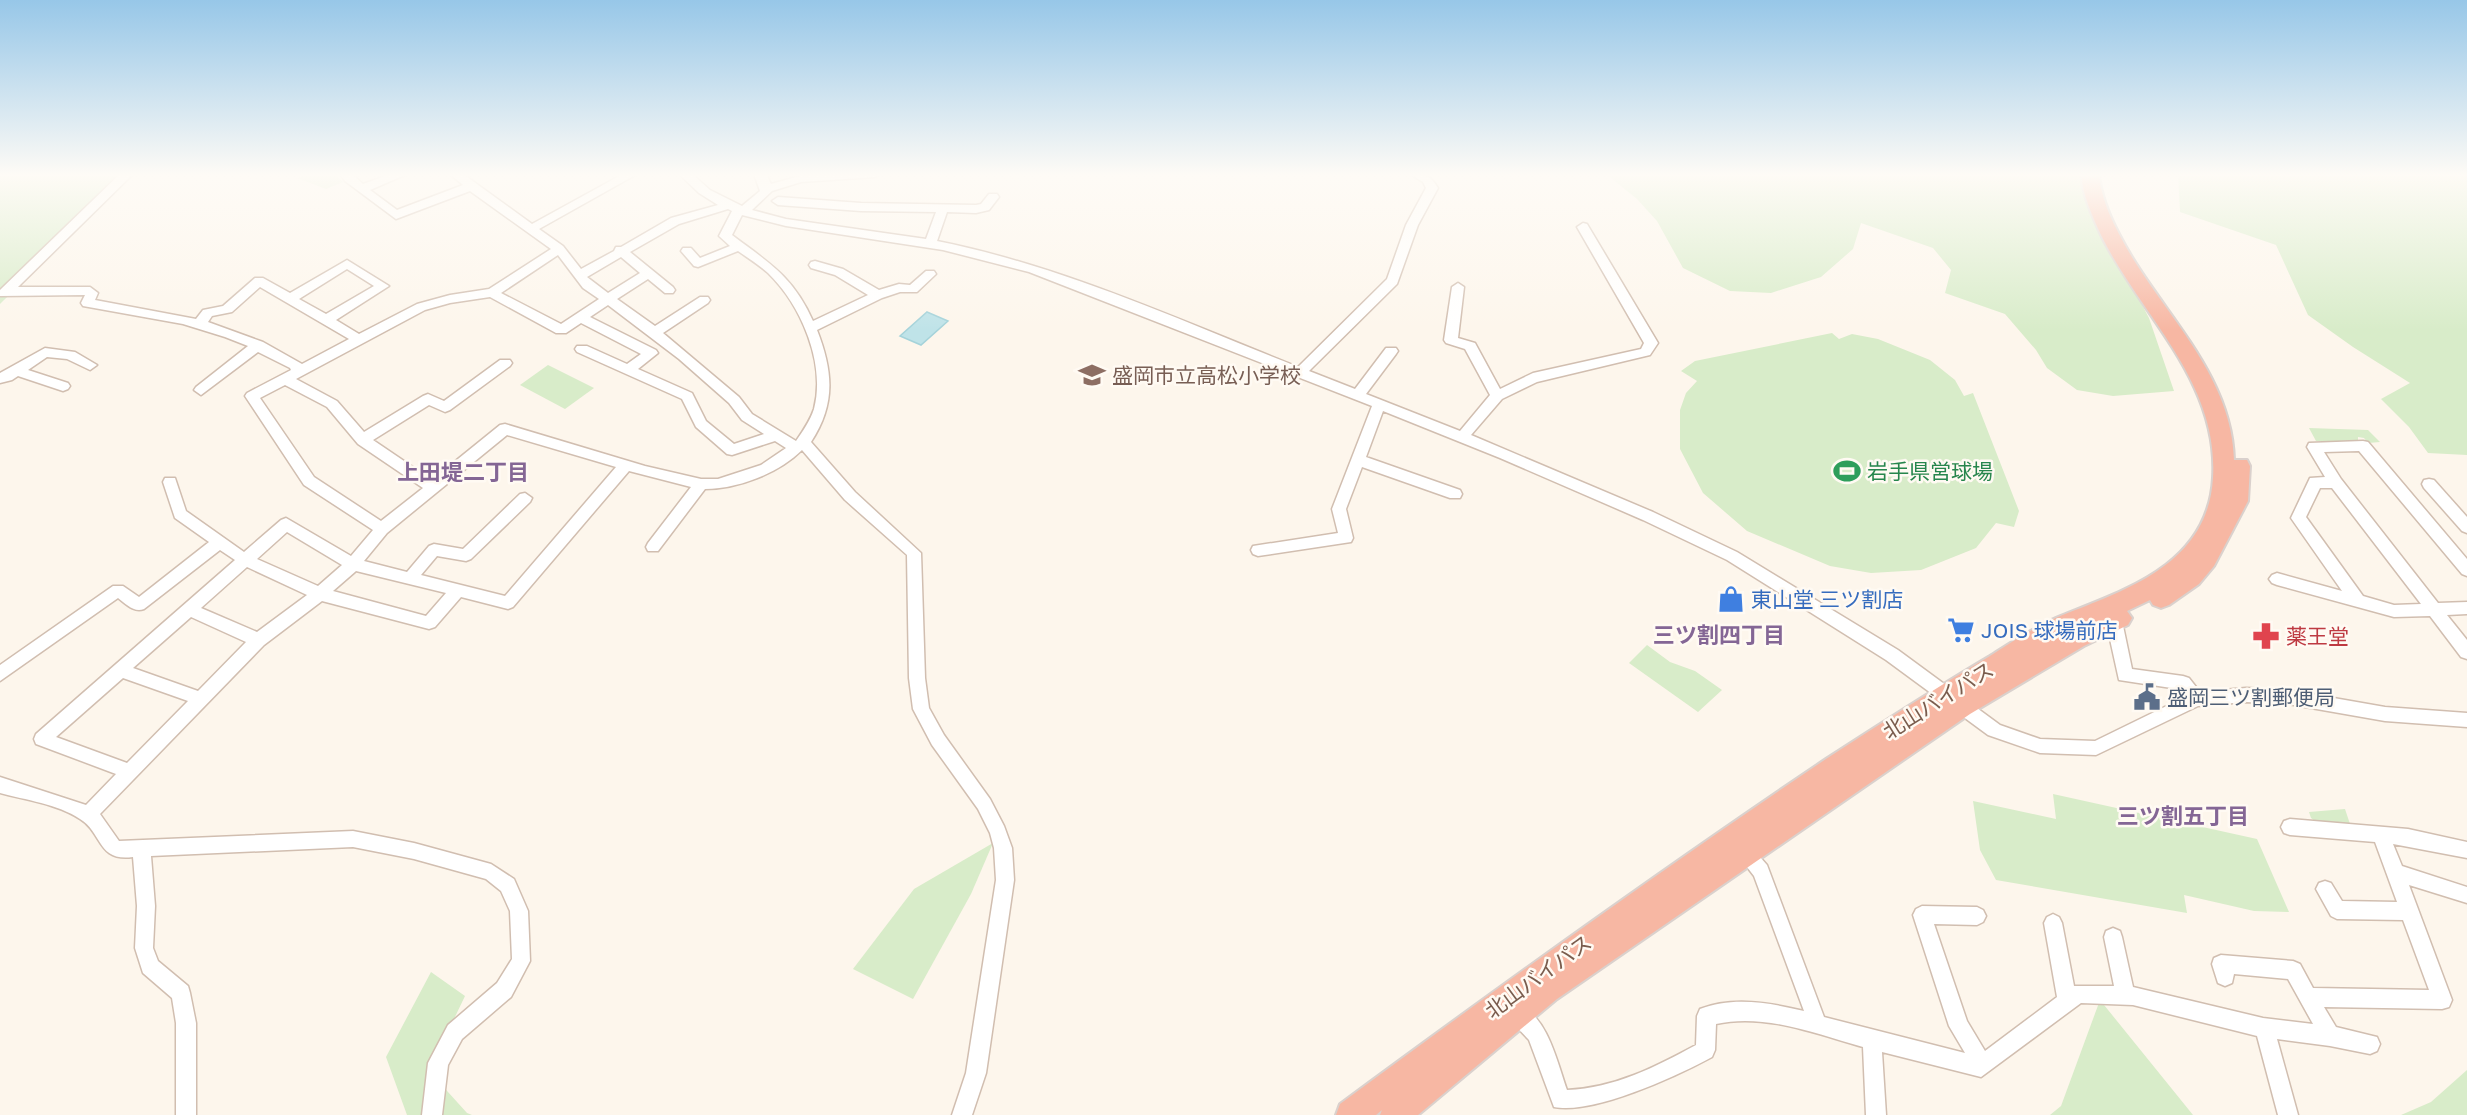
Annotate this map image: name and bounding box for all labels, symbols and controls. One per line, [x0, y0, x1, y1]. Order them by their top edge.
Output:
school or university icon: 盛岡市立高松小学校 [1077, 360, 1107, 390]
place label: 盛岡市立高松小学校 [1112, 362, 1301, 388]
sports icon: 岩手県営球場 [1832, 456, 1862, 486]
district label: 上田堤二丁目 [397, 458, 529, 485]
place label: 岩手県営球場 [1867, 458, 1993, 484]
shop icon: 東山堂 三ツ割店 [1716, 584, 1746, 614]
place label: 東山堂 三ツ割店 [1751, 586, 1903, 612]
supermarket icon: JOIS 球場前店 [1946, 615, 1976, 645]
place label: JOIS 球場前店 [1981, 617, 2117, 643]
district label: 三ツ割四丁目 [1653, 621, 1785, 648]
pharmacy icon: 薬王堂 [2251, 621, 2281, 651]
place label: 薬王堂 [2286, 623, 2349, 649]
street label: 北山バイパス [1878, 656, 1998, 744]
public building icon: 盛岡三ツ割郵便局 [2132, 682, 2162, 712]
place label: 盛岡三ツ割郵便局 [2167, 684, 2335, 710]
district label: 三ツ割五丁目 [2117, 802, 2249, 829]
street label: 北山バイパス [1480, 929, 1596, 1023]

